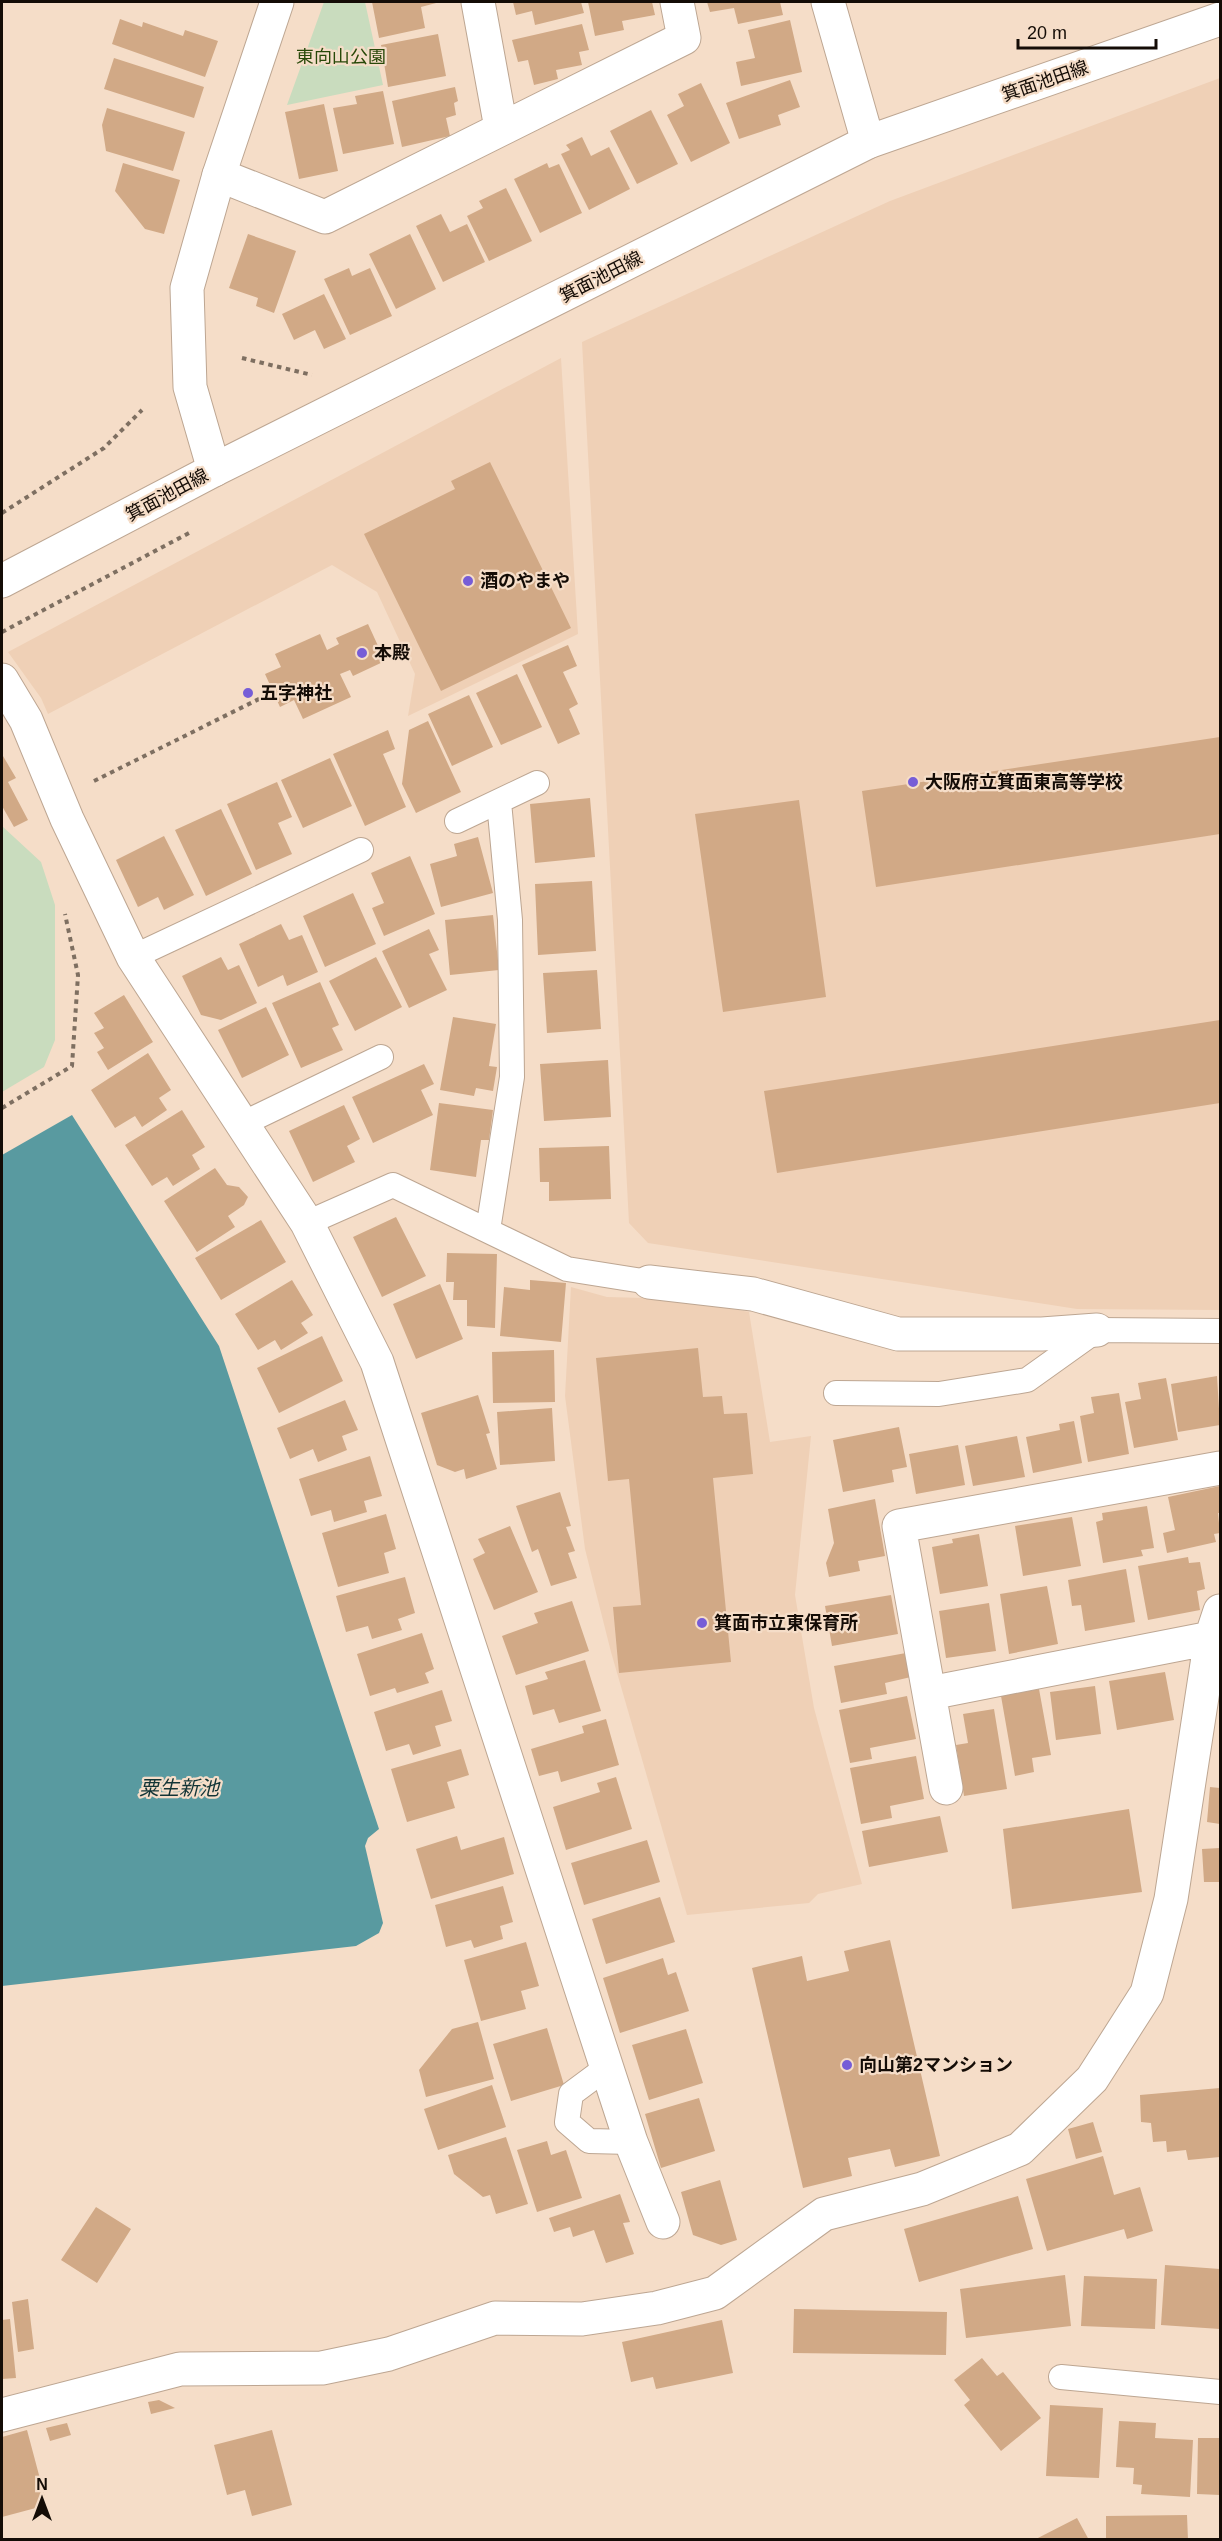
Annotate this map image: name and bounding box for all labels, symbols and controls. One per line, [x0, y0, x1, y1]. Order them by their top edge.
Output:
scale bar [1018, 12, 1156, 50]
text: 20 m [1027, 23, 1067, 43]
park label: 東向山公園 [296, 47, 386, 67]
street label: 箕面池田線 [999, 57, 1091, 105]
street label: 箕面池田線 [556, 248, 646, 306]
street label: 箕面池田線 [123, 465, 211, 525]
place label: 酒のやまや [480, 571, 570, 591]
marker: 酒のやまや [461, 574, 475, 588]
place label: 本殿 [374, 643, 410, 663]
marker: 本殿 [355, 646, 369, 660]
place label: 五字神社 [260, 683, 332, 703]
marker: 五字神社 [241, 686, 255, 700]
place label: 大阪府立箕面東高等学校 [925, 772, 1123, 792]
marker: 大阪府立箕面東高等学校 [906, 775, 920, 789]
place label: 箕面市立東保育所 [714, 1613, 858, 1633]
marker: 箕面市立東保育所 [695, 1616, 709, 1630]
water label: 粟生新池 [139, 1777, 221, 1799]
place label: 向山第2マンション [859, 2055, 1013, 2075]
marker: 向山第2マンション [840, 2058, 854, 2072]
north arrow [12, 2469, 72, 2529]
text: N [36, 2476, 48, 2493]

